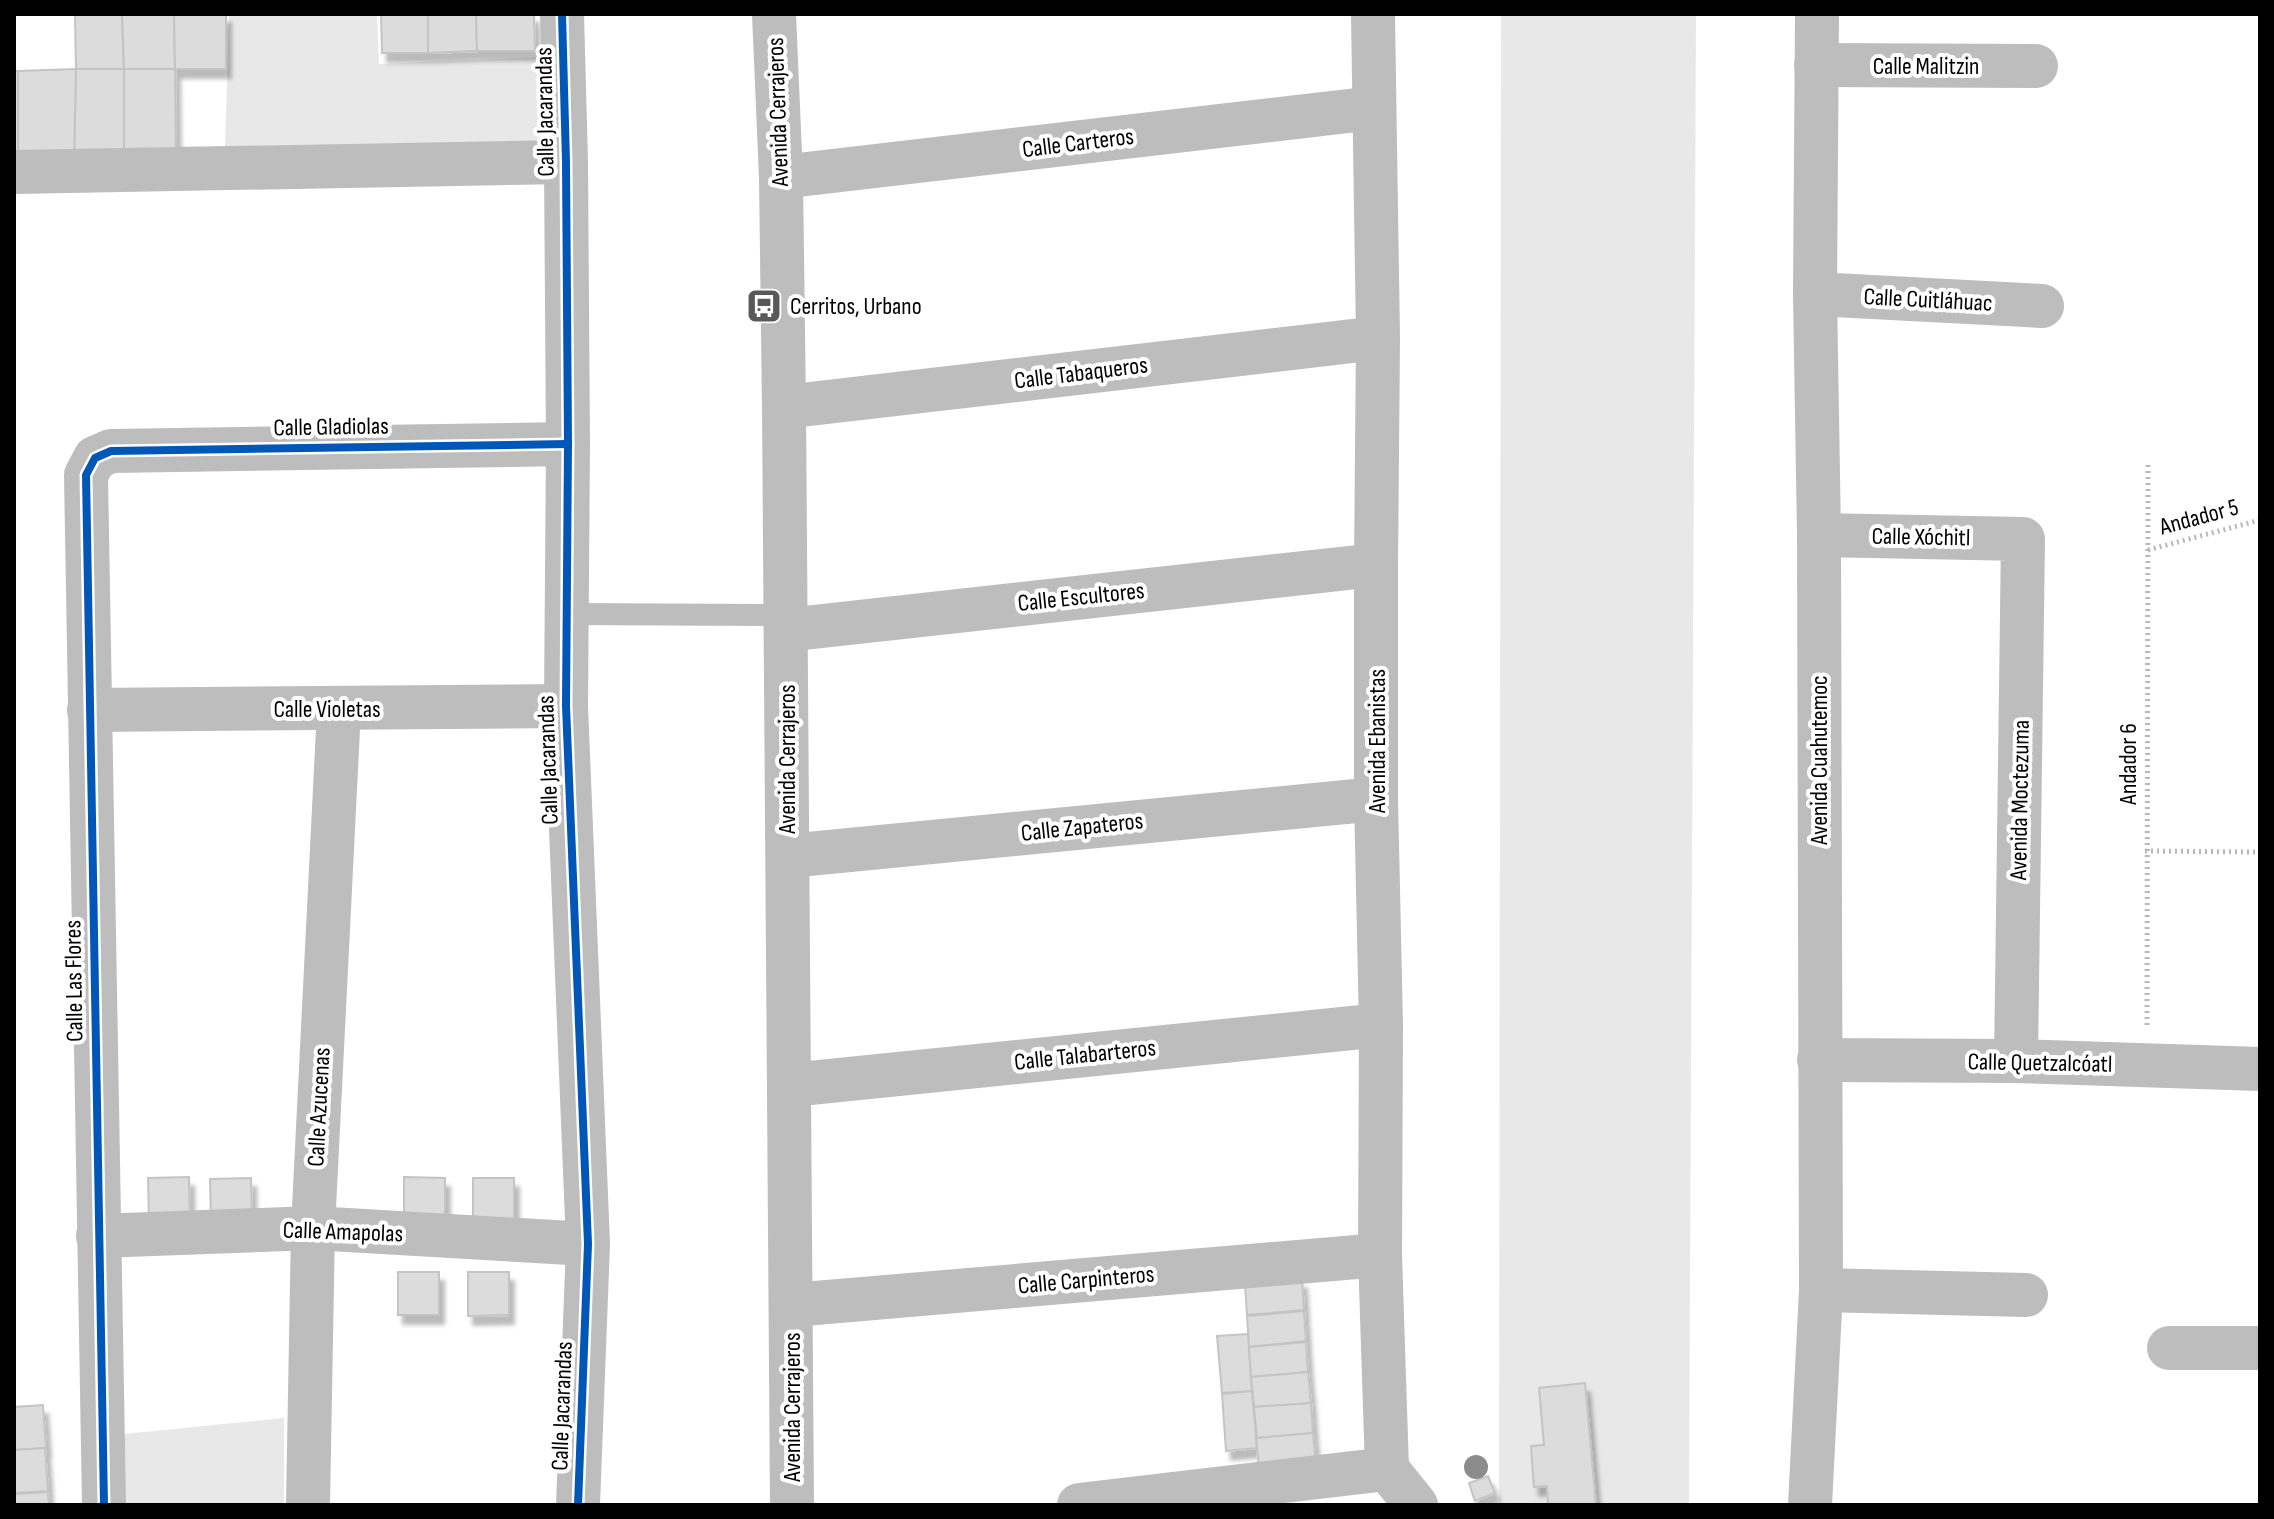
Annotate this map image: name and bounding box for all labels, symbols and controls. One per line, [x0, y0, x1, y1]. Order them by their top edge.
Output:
street label: Avenida Cerrajeros [761, 37, 795, 188]
street label: Calle Jacarandas [529, 47, 561, 177]
street label: Calle Malitzin [1873, 52, 1979, 81]
street label: Calle Carteros [1020, 122, 1136, 164]
street label: Calle Cuitláhuac [1863, 282, 1993, 318]
bus stop icon: Cerritos, Urbano [745, 287, 783, 325]
place label: Cerritos, Urbano [790, 292, 922, 321]
street label: Calle Tabaqueros [1013, 350, 1149, 396]
street label: Calle Gladiolas [273, 411, 389, 443]
street label: Andador 5 [2155, 493, 2242, 542]
street label: Calle Xóchitl [1871, 522, 1971, 552]
street label: Calle Escultores [1016, 576, 1146, 618]
street label: Avenida Ebanistas [1363, 669, 1392, 814]
street label: Avenida Cuahutemoc [1805, 675, 1834, 846]
street label: Avenida Cerrajeros [773, 684, 802, 835]
street label: Calle Violetas [273, 695, 381, 724]
street label: Calle Jacarandas [531, 695, 565, 825]
street label: Avenida Moctezuma [2004, 720, 2036, 881]
street label: Andador 6 [2114, 723, 2143, 806]
street label: Calle Zapateros [1019, 806, 1145, 848]
street label: Calle Las Flores [58, 920, 90, 1042]
street label: Calle Talabarteros [1013, 1033, 1157, 1077]
street label: Calle Azucenas [301, 1047, 337, 1167]
street label: Calle Quetzalcóatl [1967, 1047, 2113, 1079]
street label: Calle Amapolas [282, 1215, 404, 1249]
street label: Calle Carpinteros [1017, 1260, 1155, 1300]
street label: Avenida Cerrajeros [778, 1332, 807, 1483]
street label: Calle Jacarandas [545, 1341, 579, 1471]

